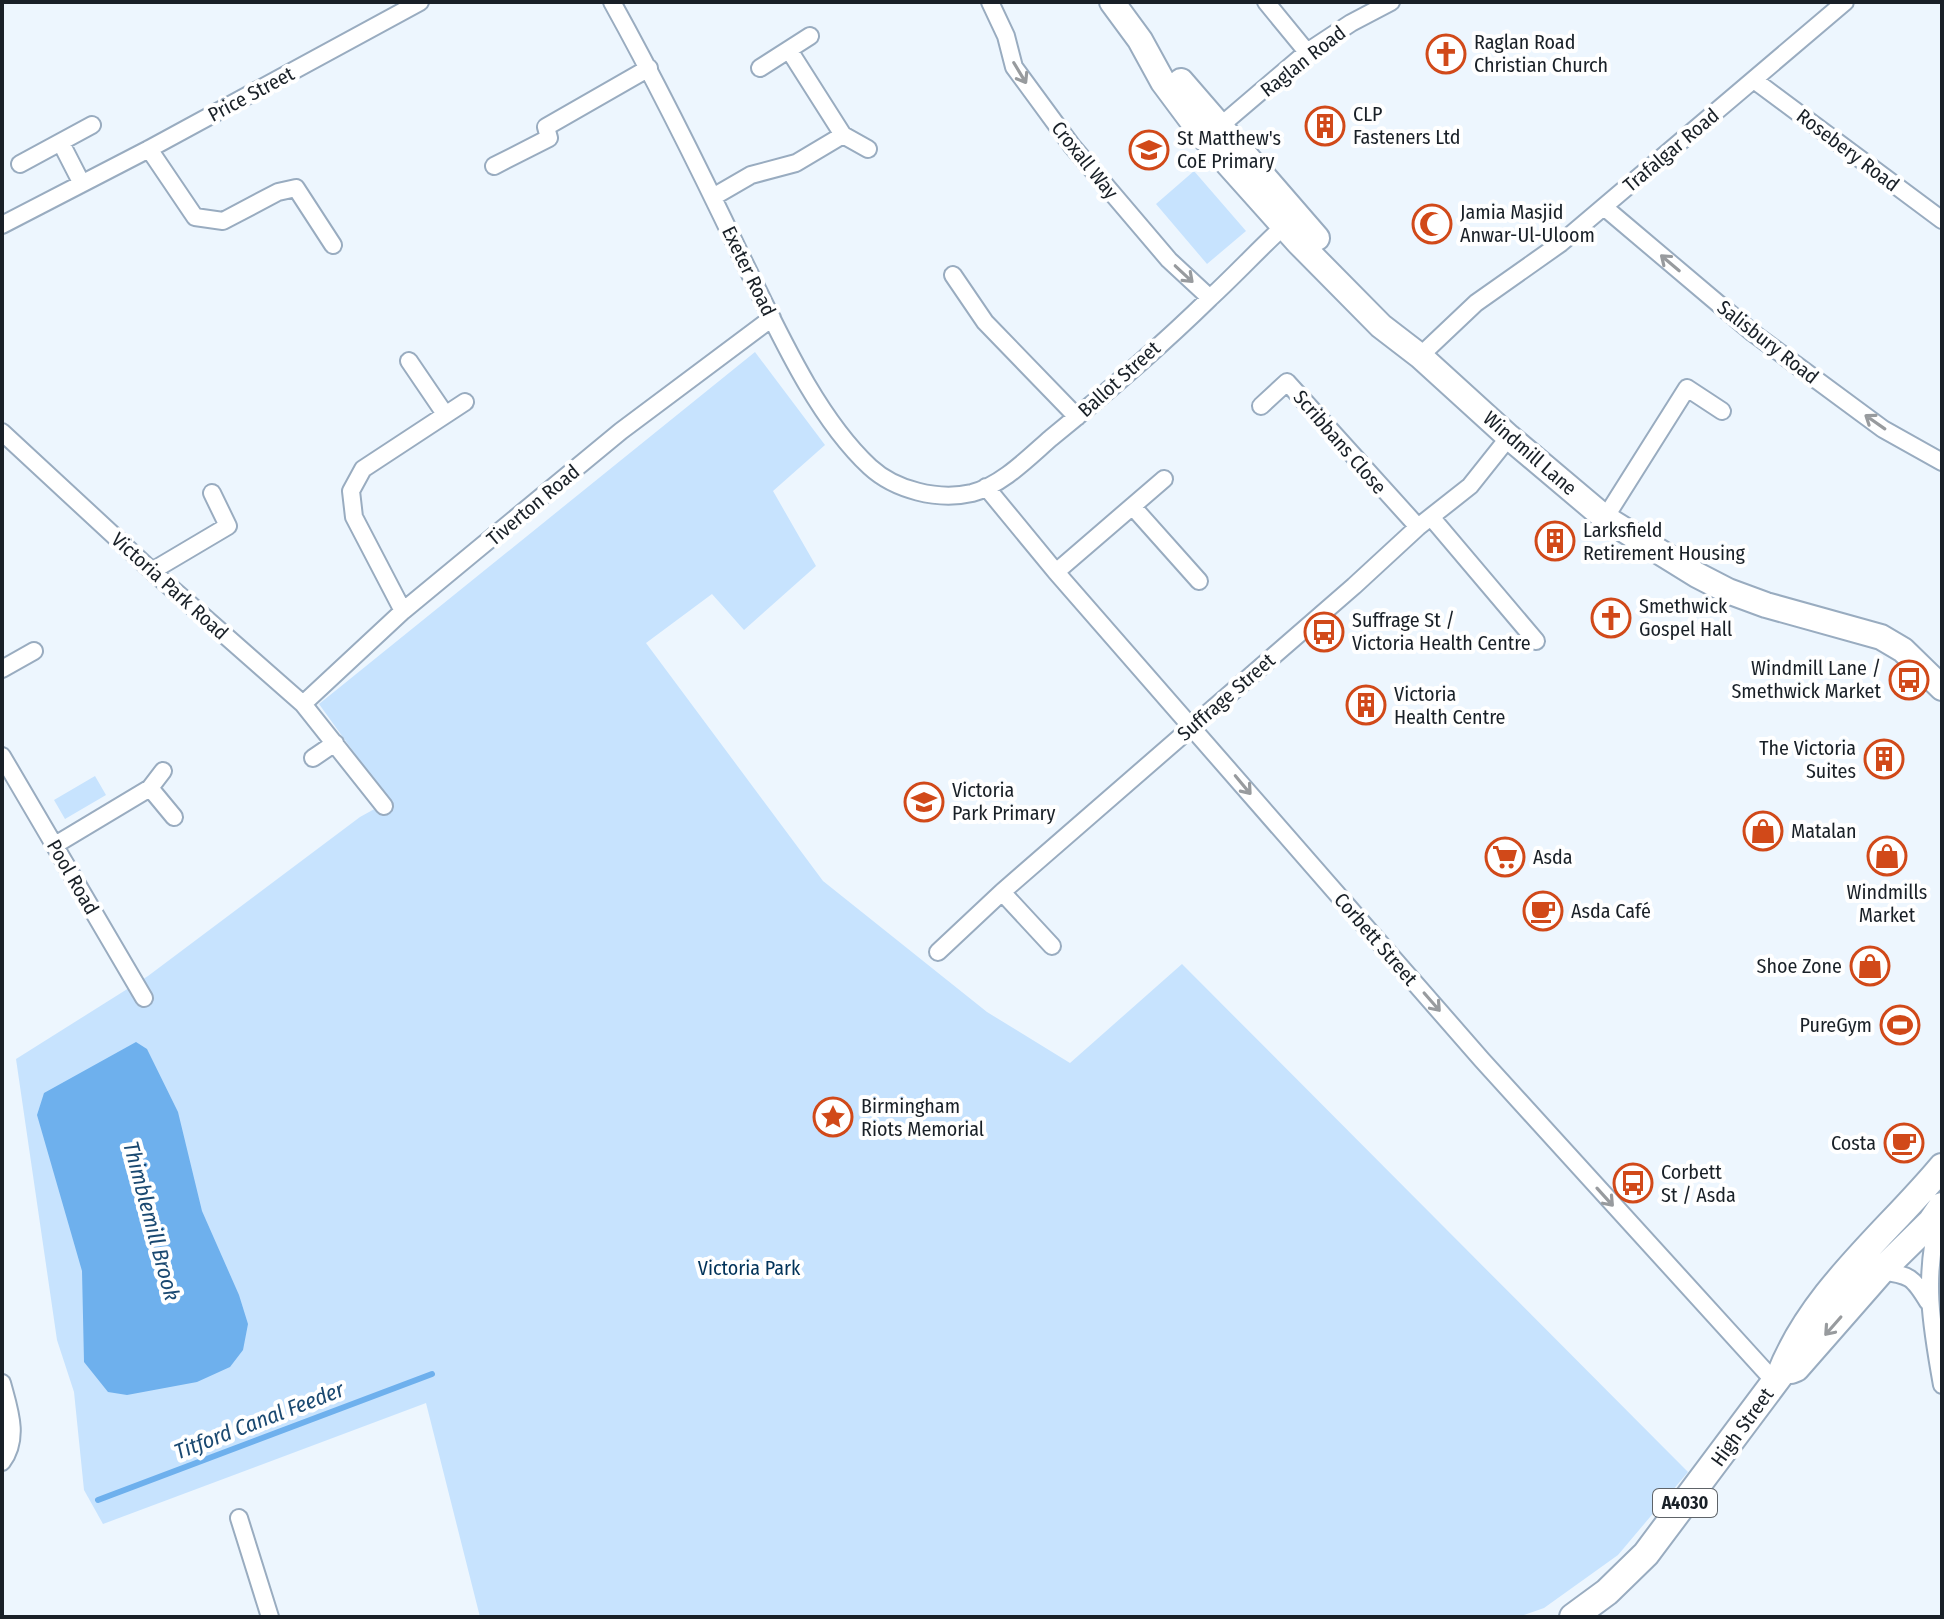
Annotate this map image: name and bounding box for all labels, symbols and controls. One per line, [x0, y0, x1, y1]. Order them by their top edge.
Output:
street label: Raglan Road [1256, 20, 1350, 102]
place label: Raglan Road Christian Church [1474, 30, 1608, 77]
church icon: Raglan Road Christian Church [1425, 33, 1467, 75]
street label: Price Street [204, 61, 299, 127]
one-way arrow [1012, 62, 1028, 84]
place label: CLP Fasteners Ltd [1353, 102, 1461, 149]
street label: Trafalgar Road [1618, 103, 1724, 197]
street label: Rosebery Road [1792, 104, 1904, 196]
building icon: CLP Fasteners Ltd [1304, 105, 1346, 147]
street label: Croxall Way [1046, 116, 1124, 204]
place label: St Matthew's CoE Primary [1177, 126, 1281, 173]
school or university icon: St Matthew's CoE Primary [1128, 129, 1170, 171]
place label: Jamia Masjid Anwar-Ul-Uloom [1460, 200, 1595, 247]
mosque icon: Jamia Masjid Anwar-Ul-Uloom [1411, 203, 1453, 245]
street label: Exeter Road [717, 222, 781, 320]
one-way arrow [1660, 254, 1681, 272]
one-way arrow [1174, 264, 1193, 283]
street label: Salisbury Road [1713, 295, 1823, 389]
street label: Ballot Street [1073, 336, 1165, 422]
street label: Scribbans Close [1289, 385, 1391, 499]
street label: Windmill Lane [1478, 406, 1582, 500]
one-way arrow [1865, 414, 1886, 431]
street label: Tiverton Road [482, 459, 584, 551]
place label: Larksfield Retirement Housing [1583, 518, 1746, 565]
building icon: Larksfield Retirement Housing [1534, 520, 1576, 562]
street label: Victoria Park Road [107, 527, 233, 645]
place label: Smethwick Gospel Hall [1639, 594, 1732, 641]
church icon: Smethwick Gospel Hall [1590, 597, 1632, 639]
place label: Suffrage St / Victoria Health Centre [1352, 608, 1531, 655]
bus stop icon: Suffrage St / Victoria Health Centre [1303, 611, 1345, 653]
street label: Suffrage Street [1172, 648, 1280, 746]
place label: Windmill Lane / Smethwick Market [1731, 656, 1881, 703]
bus stop icon: Windmill Lane / Smethwick Market [1888, 659, 1930, 701]
place label: Victoria Health Centre [1394, 682, 1506, 729]
building icon: Victoria Health Centre [1345, 684, 1387, 726]
place label: The Victoria Suites [1759, 736, 1856, 783]
building icon: The Victoria Suites [1863, 738, 1905, 780]
one-way arrow [1234, 774, 1252, 795]
place label: Victoria Park Primary [952, 778, 1055, 825]
school or university icon: Victoria Park Primary [903, 781, 945, 823]
shop icon: Matalan [1742, 810, 1784, 852]
place label: Matalan [1791, 819, 1857, 843]
street label: Pool Road [42, 835, 104, 919]
shop icon: Windmills Market [1866, 835, 1908, 877]
supermarket icon: Asda [1484, 836, 1526, 878]
place label: Asda [1533, 845, 1573, 869]
place label: Windmills Market [1847, 880, 1927, 927]
street label: Corbett Street [1329, 888, 1423, 991]
cafe icon: Asda Café [1522, 890, 1564, 932]
place label: Asda Café [1571, 899, 1651, 923]
shop icon: Shoe Zone [1849, 945, 1891, 987]
place label: Shoe Zone [1757, 954, 1842, 978]
one-way arrow [1422, 992, 1440, 1012]
sports icon: PureGym [1879, 1004, 1921, 1046]
place label: PureGym [1800, 1013, 1872, 1037]
place label: Birmingham Riots Memorial [861, 1094, 984, 1141]
place icon: Birmingham Riots Memorial [812, 1096, 854, 1138]
cafe icon: Costa [1883, 1122, 1925, 1164]
place label: Costa [1831, 1131, 1876, 1155]
water label: Thimblemill Brook [117, 1139, 186, 1304]
place label: Corbett St / Asda [1661, 1160, 1736, 1207]
bus stop icon: Corbett St / Asda [1612, 1162, 1654, 1204]
one-way arrow [1595, 1186, 1613, 1206]
park label: Victoria Park [698, 1256, 801, 1280]
one-way arrow [1824, 1316, 1842, 1336]
water label: Titford Canal Feeder [171, 1375, 349, 1465]
street label: High Street [1706, 1383, 1779, 1471]
road number: A4030 [1653, 1489, 1717, 1517]

